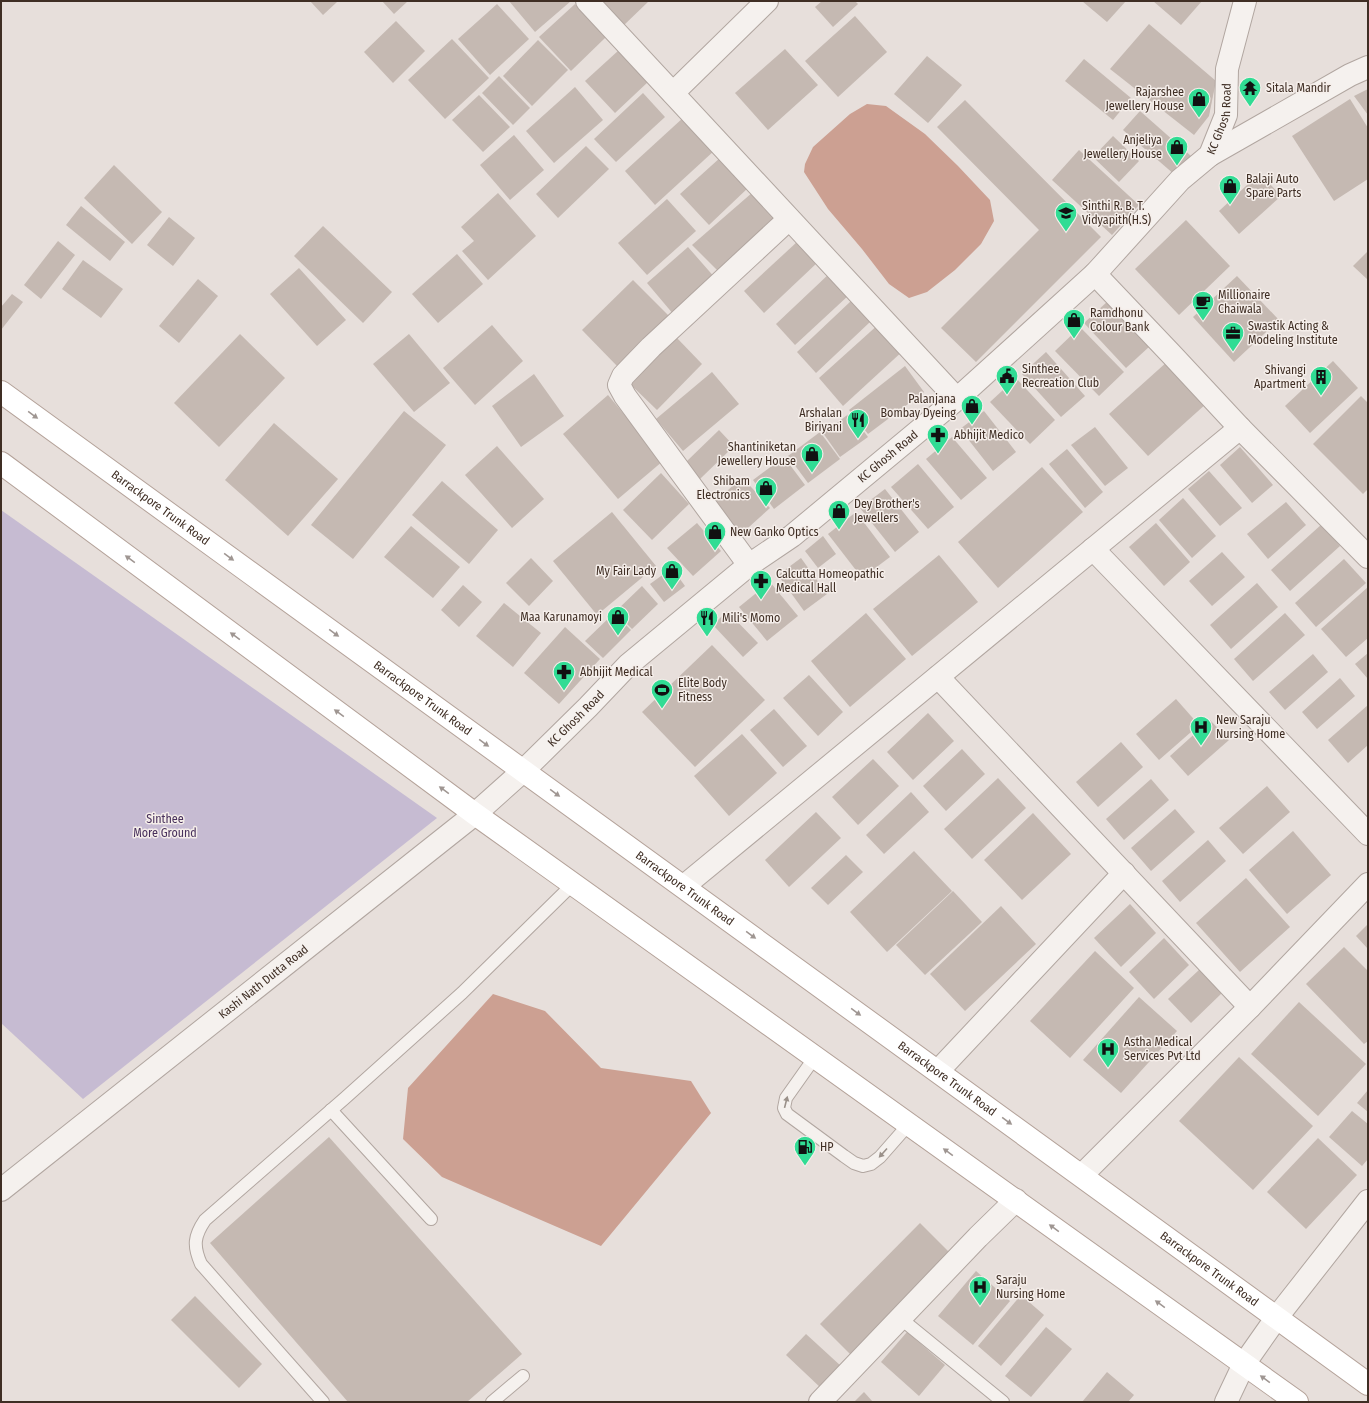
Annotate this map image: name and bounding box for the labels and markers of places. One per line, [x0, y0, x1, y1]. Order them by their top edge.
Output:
temple icon: Sitala Mandir [1237, 75, 1263, 108]
place label: Sitala Mandir [1266, 81, 1332, 95]
place label: Rajarshee Jewellery House [1106, 85, 1184, 113]
shop icon: Rajarshee Jewellery House [1186, 86, 1212, 119]
place label: Anjeliya Jewellery House [1084, 133, 1162, 161]
shop icon: Anjeliya Jewellery House [1164, 134, 1190, 167]
place label: Balaji Auto Spare Parts [1246, 172, 1301, 200]
shop icon: Balaji Auto Spare Parts [1217, 173, 1243, 206]
place label: Sinthi R. B. T. Vidyapith(H.S) [1082, 199, 1152, 227]
school or university icon: Sinthi R. B. T. Vidyapith(H.S) [1053, 200, 1079, 233]
place label: Millionaire Chaiwala [1218, 288, 1270, 316]
cafe icon: Millionaire Chaiwala [1190, 289, 1216, 322]
place label: Ramdhonu Colour Bank [1090, 306, 1150, 334]
shop icon: Ramdhonu Colour Bank [1061, 307, 1087, 340]
place label: Swastik Acting & Modeling Institute [1248, 319, 1338, 347]
office icon: Swastik Acting & Modeling Institute [1220, 320, 1246, 353]
place label: Sinthee Recreation Club [1022, 362, 1099, 390]
public building icon: Sinthee Recreation Club [994, 363, 1020, 396]
place label: Shivangi Apartment [1254, 363, 1306, 391]
building icon: Shivangi Apartment [1308, 364, 1334, 397]
place label: Palanjana Bombay Dyeing [881, 392, 956, 420]
shop icon: Palanjana Bombay Dyeing [959, 393, 985, 426]
place label: Arshalan Biriyani [799, 406, 842, 434]
restaurant icon: Arshalan Biriyani [845, 407, 871, 440]
pharmacy icon: Abhijit Medico [925, 422, 951, 455]
place label: Abhijit Medico [954, 428, 1024, 442]
place label: Shantiniketan Jewellery House [718, 440, 796, 468]
shop icon: Shantiniketan Jewellery House [799, 441, 825, 474]
place label: Shibam Electronics [697, 474, 750, 502]
shop icon: Shibam Electronics [753, 475, 779, 508]
place label: Dey Brother's Jewellers [854, 497, 920, 525]
shop icon: Dey Brother's Jewellers [826, 498, 852, 531]
shop icon: New Ganko Optics [702, 519, 728, 552]
place label: New Ganko Optics [730, 525, 819, 539]
shop icon: My Fair Lady [659, 558, 685, 591]
place label: My Fair Lady [596, 564, 657, 578]
place label: Calcutta Homeopathic Medical Hall [776, 567, 884, 595]
pharmacy icon: Calcutta Homeopathic Medical Hall [748, 568, 774, 601]
shop icon: Maa Karunamoyi [605, 604, 631, 637]
restaurant icon: Mili's Momo [694, 605, 720, 638]
place label: Maa Karunamoyi [520, 610, 602, 624]
place label: Mili's Momo [722, 611, 780, 625]
pharmacy icon: Abhijit Medical [551, 659, 577, 692]
place label: Abhijit Medical [580, 665, 653, 679]
place label: Elite Body Fitness [678, 676, 728, 704]
sports icon: Elite Body Fitness [649, 677, 675, 710]
place label: New Saraju Nursing Home [1216, 713, 1285, 741]
hospital icon: New Saraju Nursing Home [1188, 714, 1214, 747]
place label: Astha Medical Services Pvt Ltd [1124, 1035, 1201, 1063]
hospital icon: Astha Medical Services Pvt Ltd [1095, 1036, 1121, 1069]
fuel station icon: HP [792, 1134, 818, 1167]
place label: HP [820, 1140, 834, 1154]
place label: Saraju Nursing Home [996, 1273, 1065, 1301]
hospital icon: Saraju Nursing Home [967, 1274, 993, 1307]

